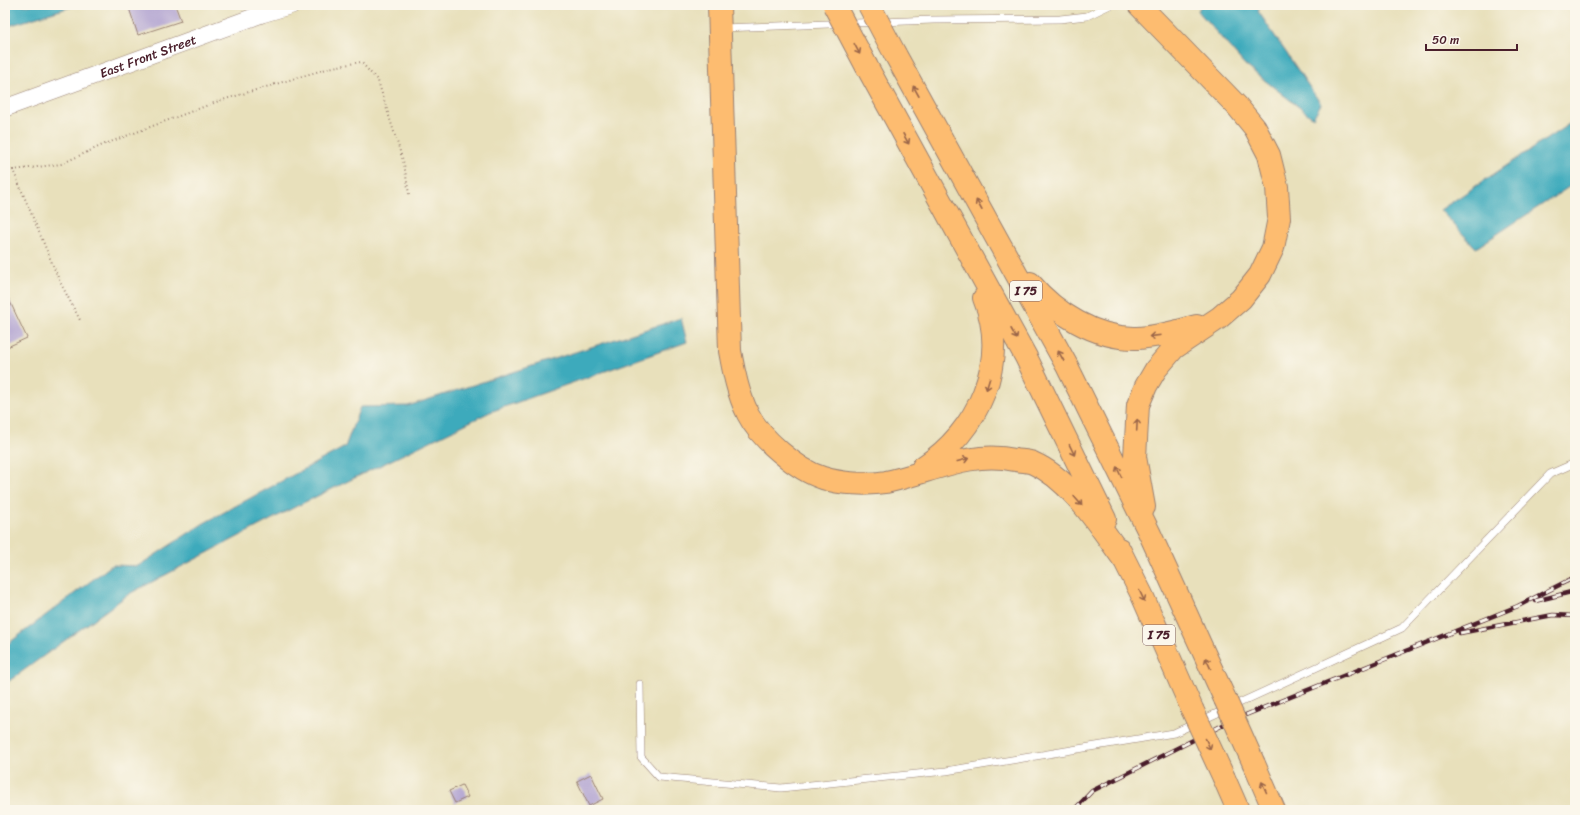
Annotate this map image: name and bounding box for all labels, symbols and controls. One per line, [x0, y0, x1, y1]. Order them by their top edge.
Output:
scale bar [1426, 26, 1517, 52]
street label: East Front Street [96, 28, 200, 85]
text: 50 m [1432, 29, 1459, 51]
one-way arrow [854, 42, 861, 54]
one-way arrow [911, 85, 919, 97]
one-way arrow [903, 132, 910, 144]
one-way arrow [975, 199, 982, 211]
road number: I 75 [1010, 281, 1042, 301]
one-way arrow [1010, 328, 1018, 340]
one-way arrow [1149, 332, 1162, 340]
one-way arrow [1057, 350, 1065, 362]
one-way arrow [984, 377, 991, 390]
one-way arrow [1133, 419, 1140, 432]
one-way arrow [1069, 444, 1076, 456]
one-way arrow [956, 456, 969, 463]
one-way arrow [1115, 466, 1122, 478]
one-way arrow [1074, 495, 1083, 506]
one-way arrow [1139, 590, 1146, 602]
road number: I 75 [1143, 625, 1175, 645]
one-way arrow [1204, 658, 1212, 670]
one-way arrow [1205, 737, 1212, 749]
one-way arrow [1260, 781, 1267, 793]

